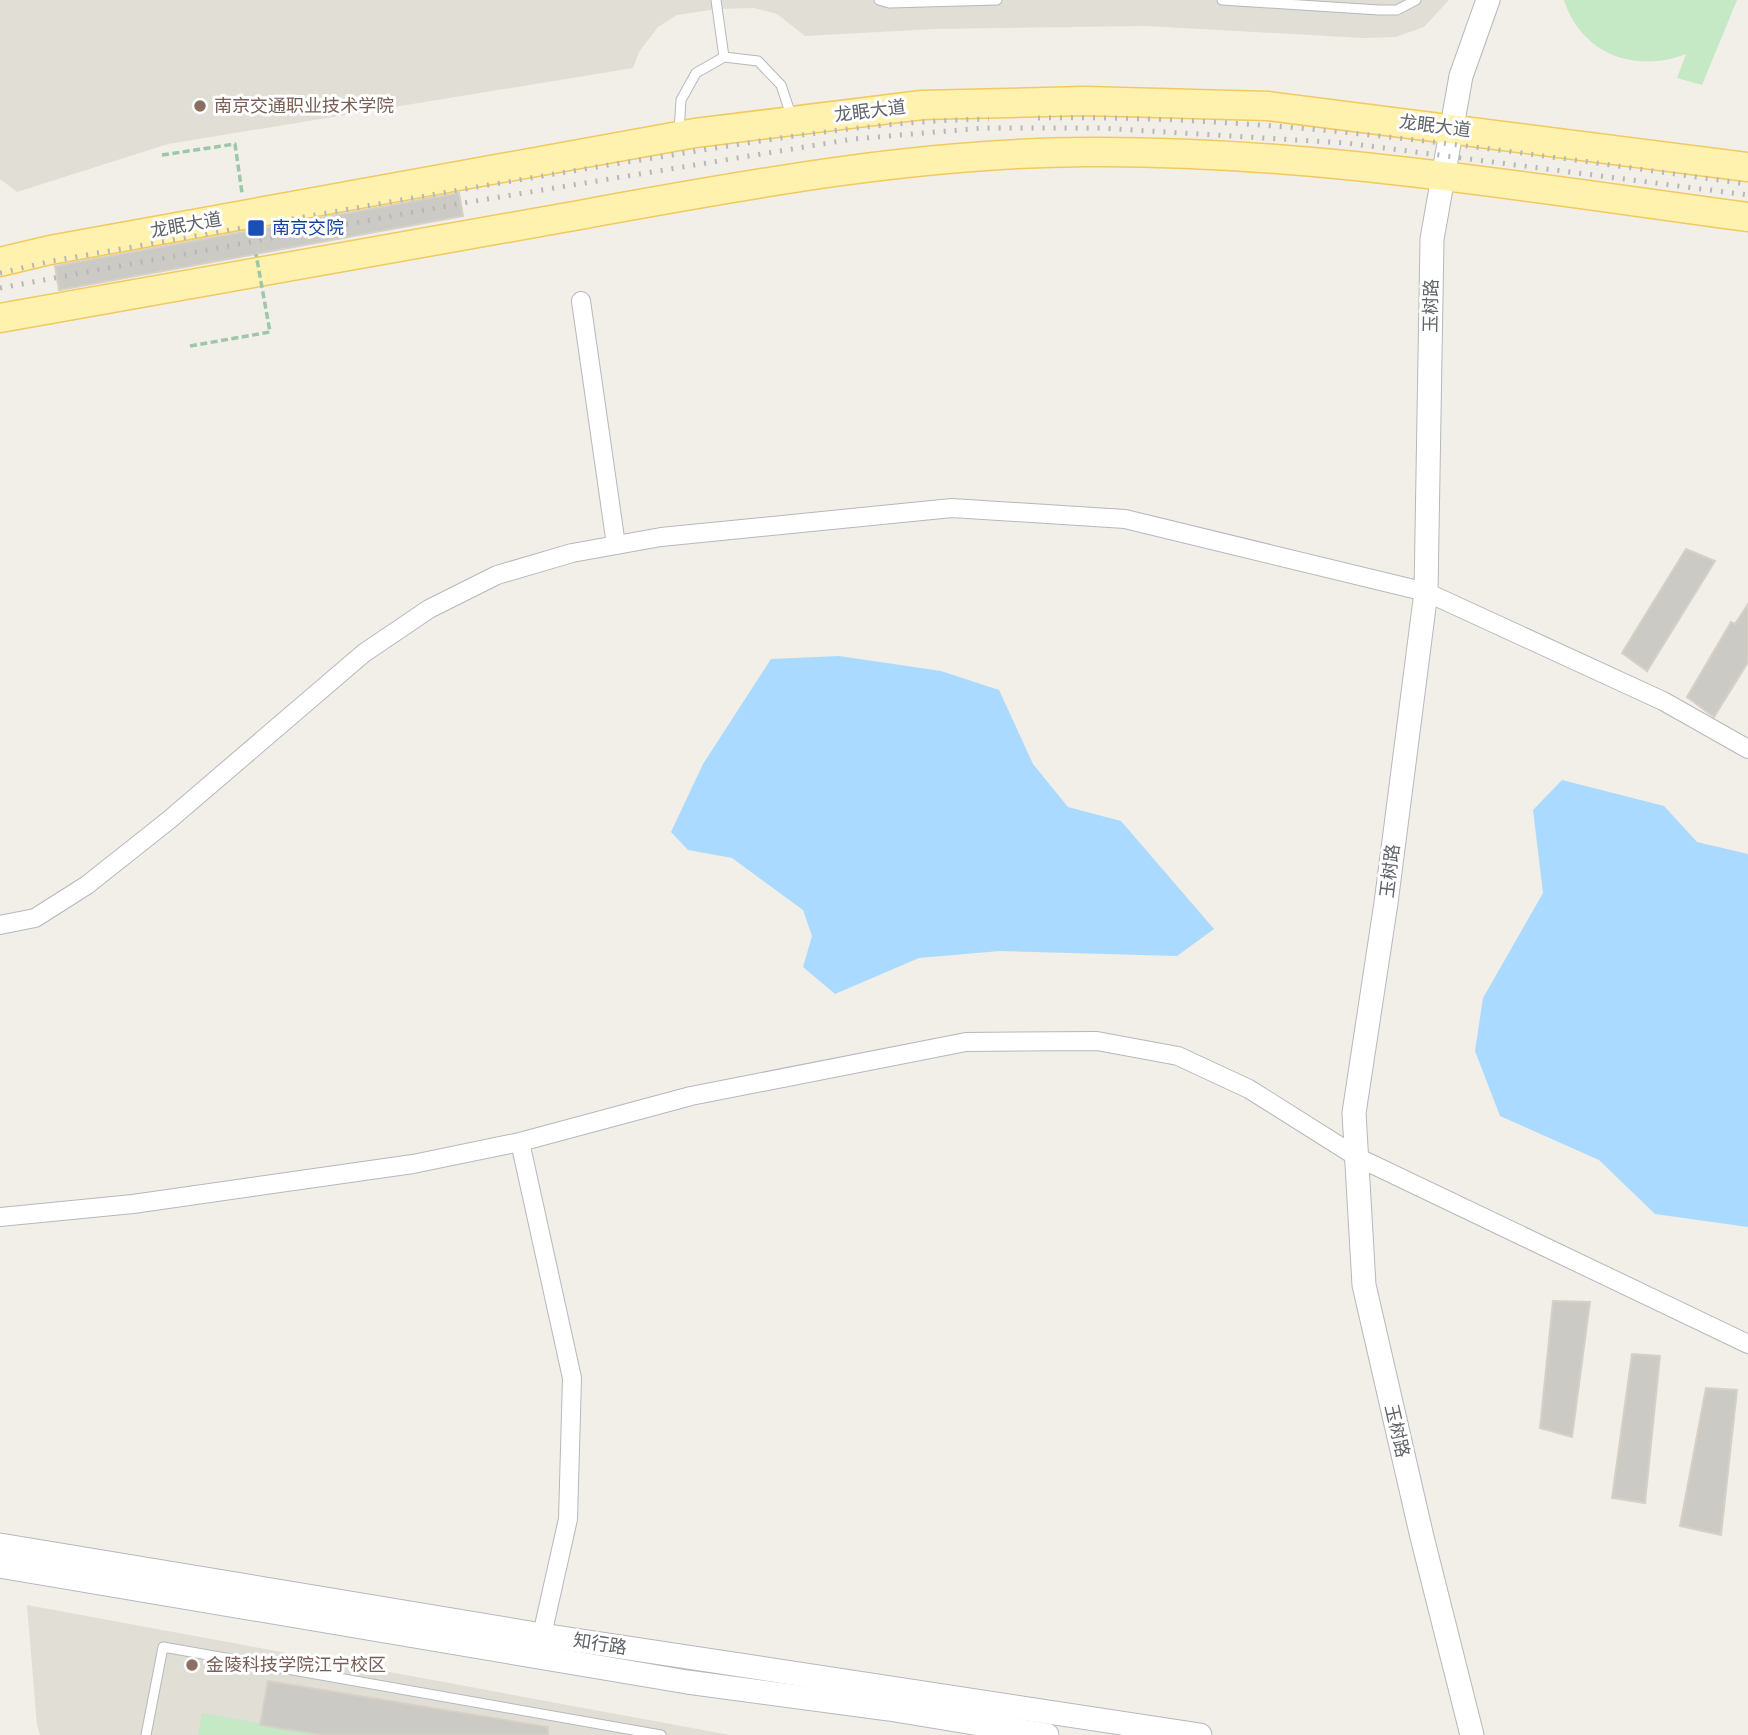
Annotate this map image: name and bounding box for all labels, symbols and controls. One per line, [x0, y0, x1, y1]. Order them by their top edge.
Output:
place label: 南京交通职业技术学院 [214, 94, 394, 117]
street label: 龙眠大道 [833, 95, 907, 126]
marker: 南京交通职业技术学院 [192, 98, 208, 114]
street label: 龙眠大道 [1398, 110, 1472, 141]
street label: 龙眠大道 [148, 207, 223, 242]
place label: 南京交院 [272, 216, 344, 239]
marker: 南京交院 [246, 218, 266, 238]
street label: 玉树路 [1419, 279, 1442, 333]
street label: 玉树路 [1375, 843, 1404, 899]
street label: 玉树路 [1380, 1402, 1415, 1460]
street label: 知行路 [572, 1628, 629, 1659]
place label: 金陵科技学院江宁校区 [206, 1653, 386, 1676]
marker: 金陵科技学院江宁校区 [184, 1657, 200, 1673]

